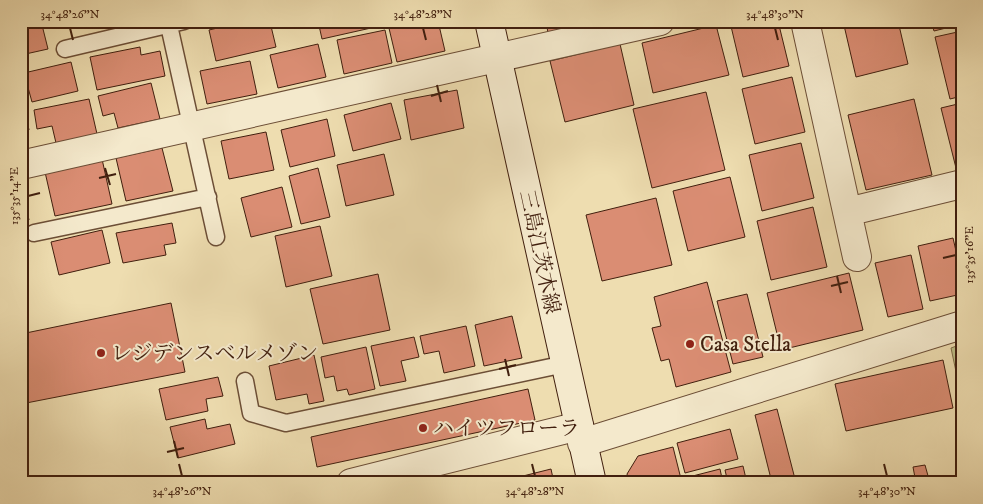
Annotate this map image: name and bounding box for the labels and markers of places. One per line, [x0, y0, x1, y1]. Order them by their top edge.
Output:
place label: Casa Stella [700, 332, 791, 358]
marker: Casa Stella [684, 338, 696, 350]
place label: レジデンスベルメゾン [111, 341, 318, 367]
marker: レジデンスベルメゾン [95, 347, 107, 359]
place label: ハイツフローラ [433, 416, 580, 442]
marker: ハイツフローラ [417, 422, 429, 434]

